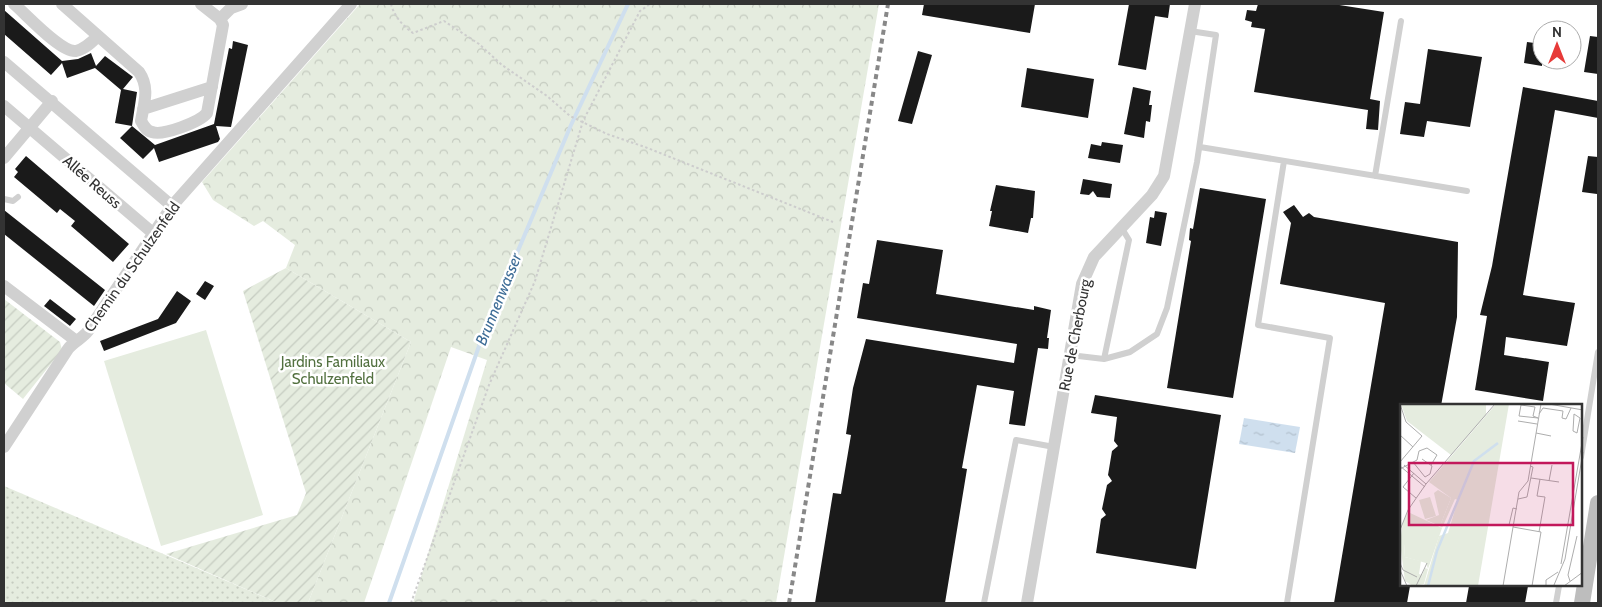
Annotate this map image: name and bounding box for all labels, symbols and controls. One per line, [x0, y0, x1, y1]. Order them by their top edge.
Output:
north arrow [1532, 20, 1582, 70]
text: N [1552, 23, 1562, 41]
street label: Allée Reuss [59, 152, 125, 212]
street label: Chemin du Schulzenfeld [80, 198, 184, 336]
water label: Brunnenwasser [471, 249, 526, 348]
street label: Rue de Cherbourg [1055, 277, 1095, 392]
park label: Jardins Familiaux Schulzenfeld [280, 353, 385, 388]
inset map [1400, 404, 1582, 587]

